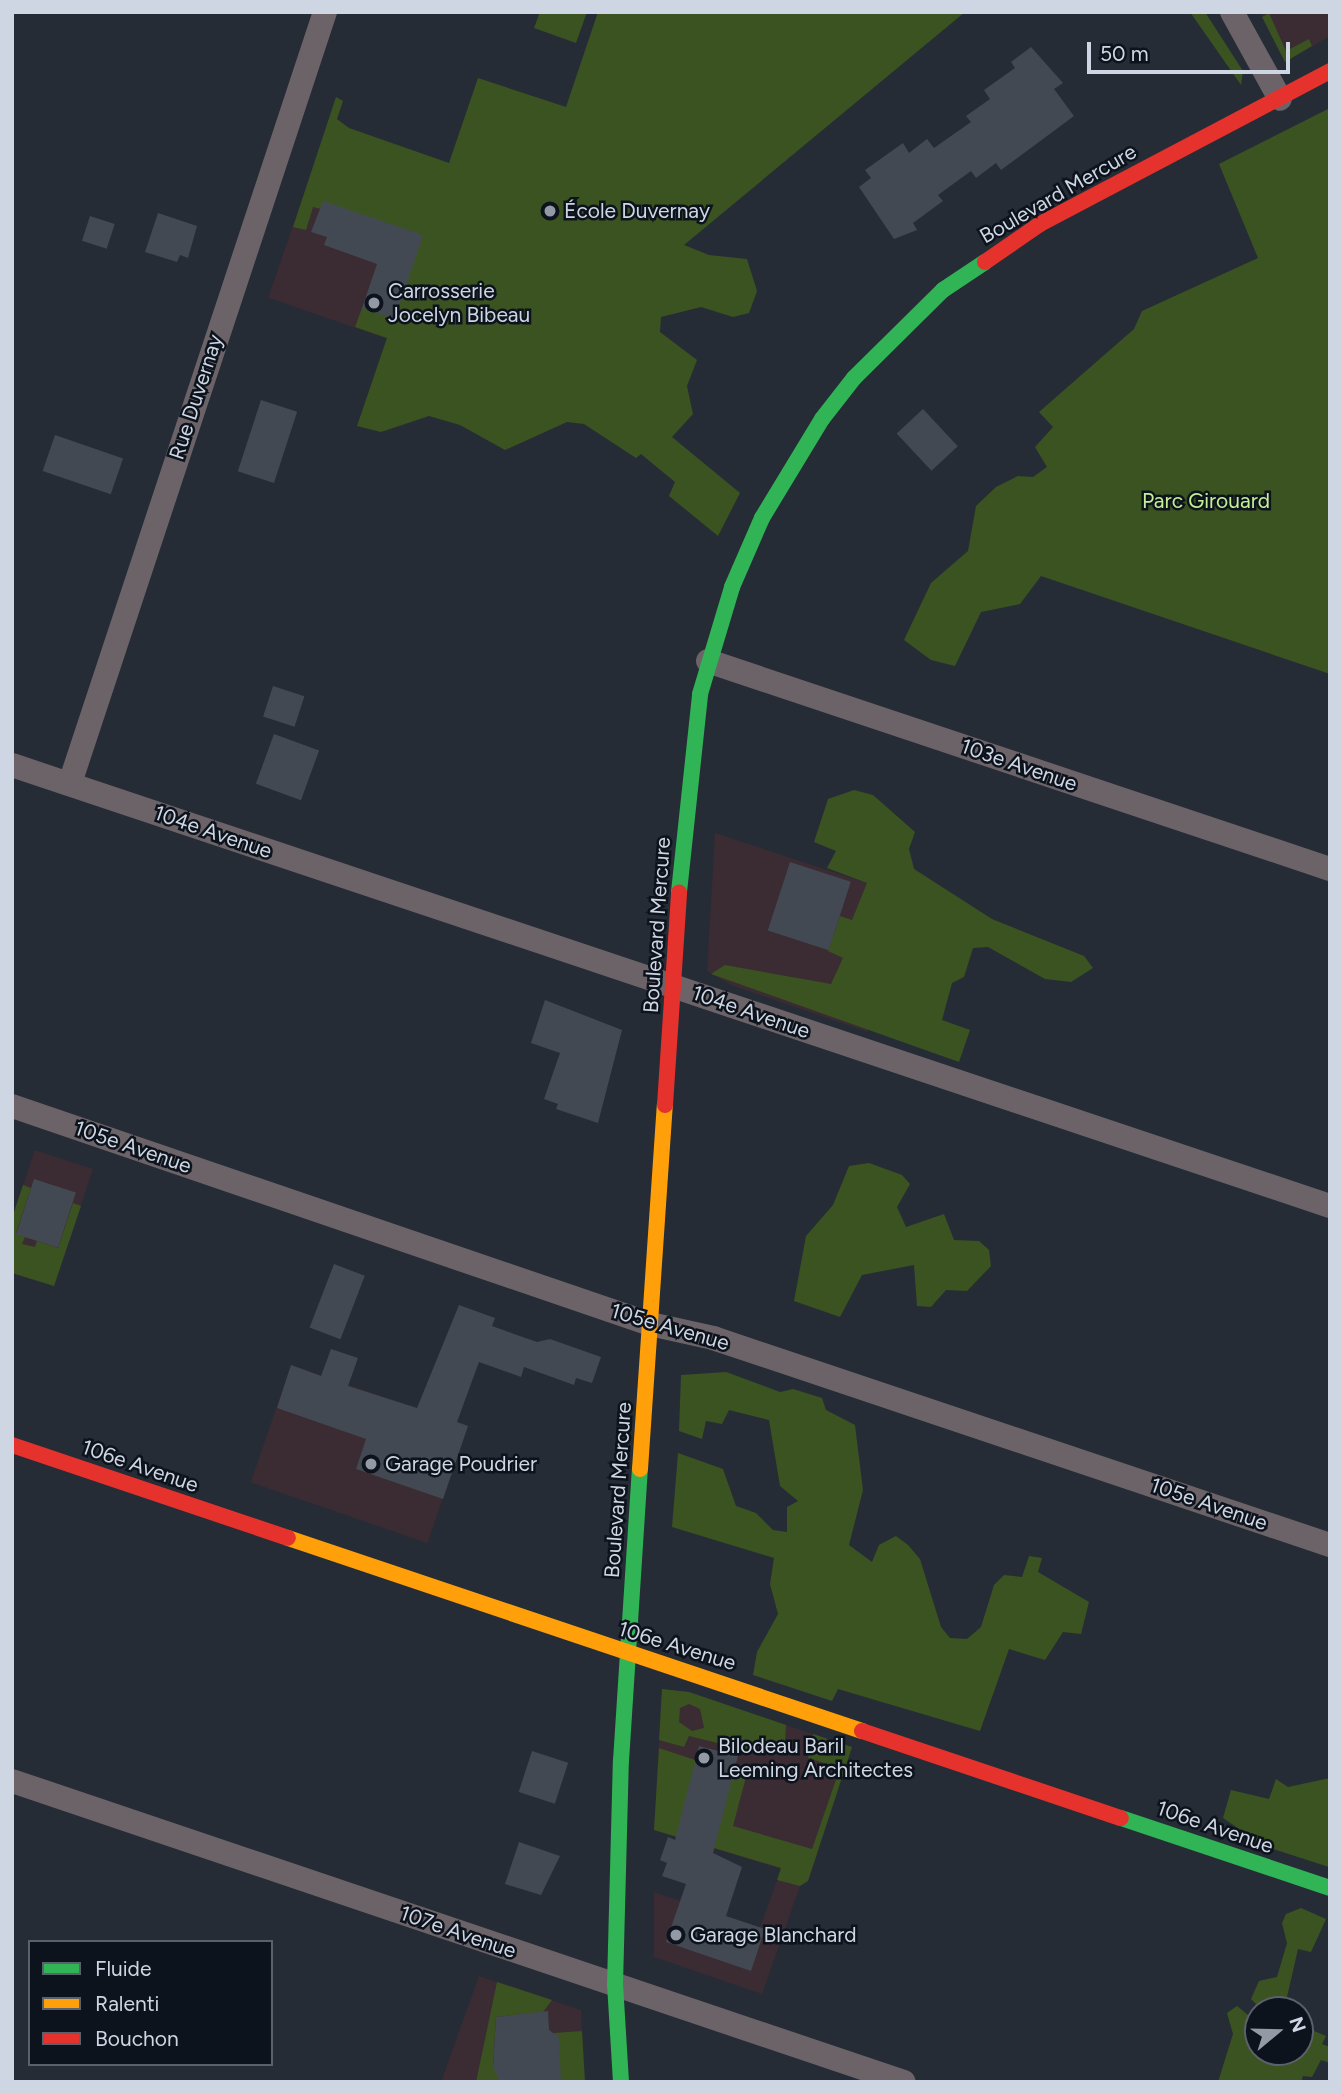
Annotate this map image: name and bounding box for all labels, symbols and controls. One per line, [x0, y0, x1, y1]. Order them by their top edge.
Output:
scale bar [1090, 28, 1293, 72]
text: 50 m [1100, 41, 1149, 66]
street label: Boulevard Mercure [975, 139, 1141, 249]
place label: École Duvernay [564, 198, 710, 224]
marker: École Duvernay [542, 203, 558, 219]
place label: Carrosserie Jocelyn Bibeau [388, 278, 530, 328]
marker: Carrosserie Jocelyn Bibeau [366, 295, 382, 311]
street label: Rue Duvernay [164, 331, 228, 463]
park label: Parc Girouard [1142, 488, 1270, 514]
street label: 103e Avenue [958, 733, 1080, 797]
street label: 104e Avenue [151, 800, 275, 864]
street label: Boulevard Mercure [638, 836, 676, 1014]
street label: 104e Avenue [689, 980, 813, 1044]
street label: 105e Avenue [71, 1115, 195, 1179]
street label: 105e Avenue [608, 1298, 732, 1356]
street label: Boulevard Mercure [599, 1401, 637, 1579]
street label: 106e Avenue [78, 1434, 202, 1498]
place label: Garage Poudrier [385, 1451, 537, 1477]
marker: Garage Poudrier [363, 1456, 379, 1472]
street label: 105e Avenue [1147, 1472, 1271, 1536]
street label: 106e Avenue [615, 1616, 739, 1676]
place label: Bilodeau Baril Leeming Architectes [718, 1733, 913, 1783]
marker: Bilodeau Baril Leeming Architectes [696, 1750, 712, 1766]
street label: 106e Avenue [1153, 1795, 1277, 1859]
street label: 107e Avenue [397, 1900, 519, 1964]
place label: Garage Blanchard [690, 1922, 857, 1948]
marker: Garage Blanchard [668, 1927, 684, 1943]
legend [28, 1940, 273, 2066]
text: Fluide [95, 1956, 151, 1981]
text: Ralenti [95, 1991, 159, 2016]
north arrow [1244, 1996, 1314, 2066]
text: N [1284, 2014, 1311, 2035]
text: Bouchon [95, 2026, 179, 2051]

